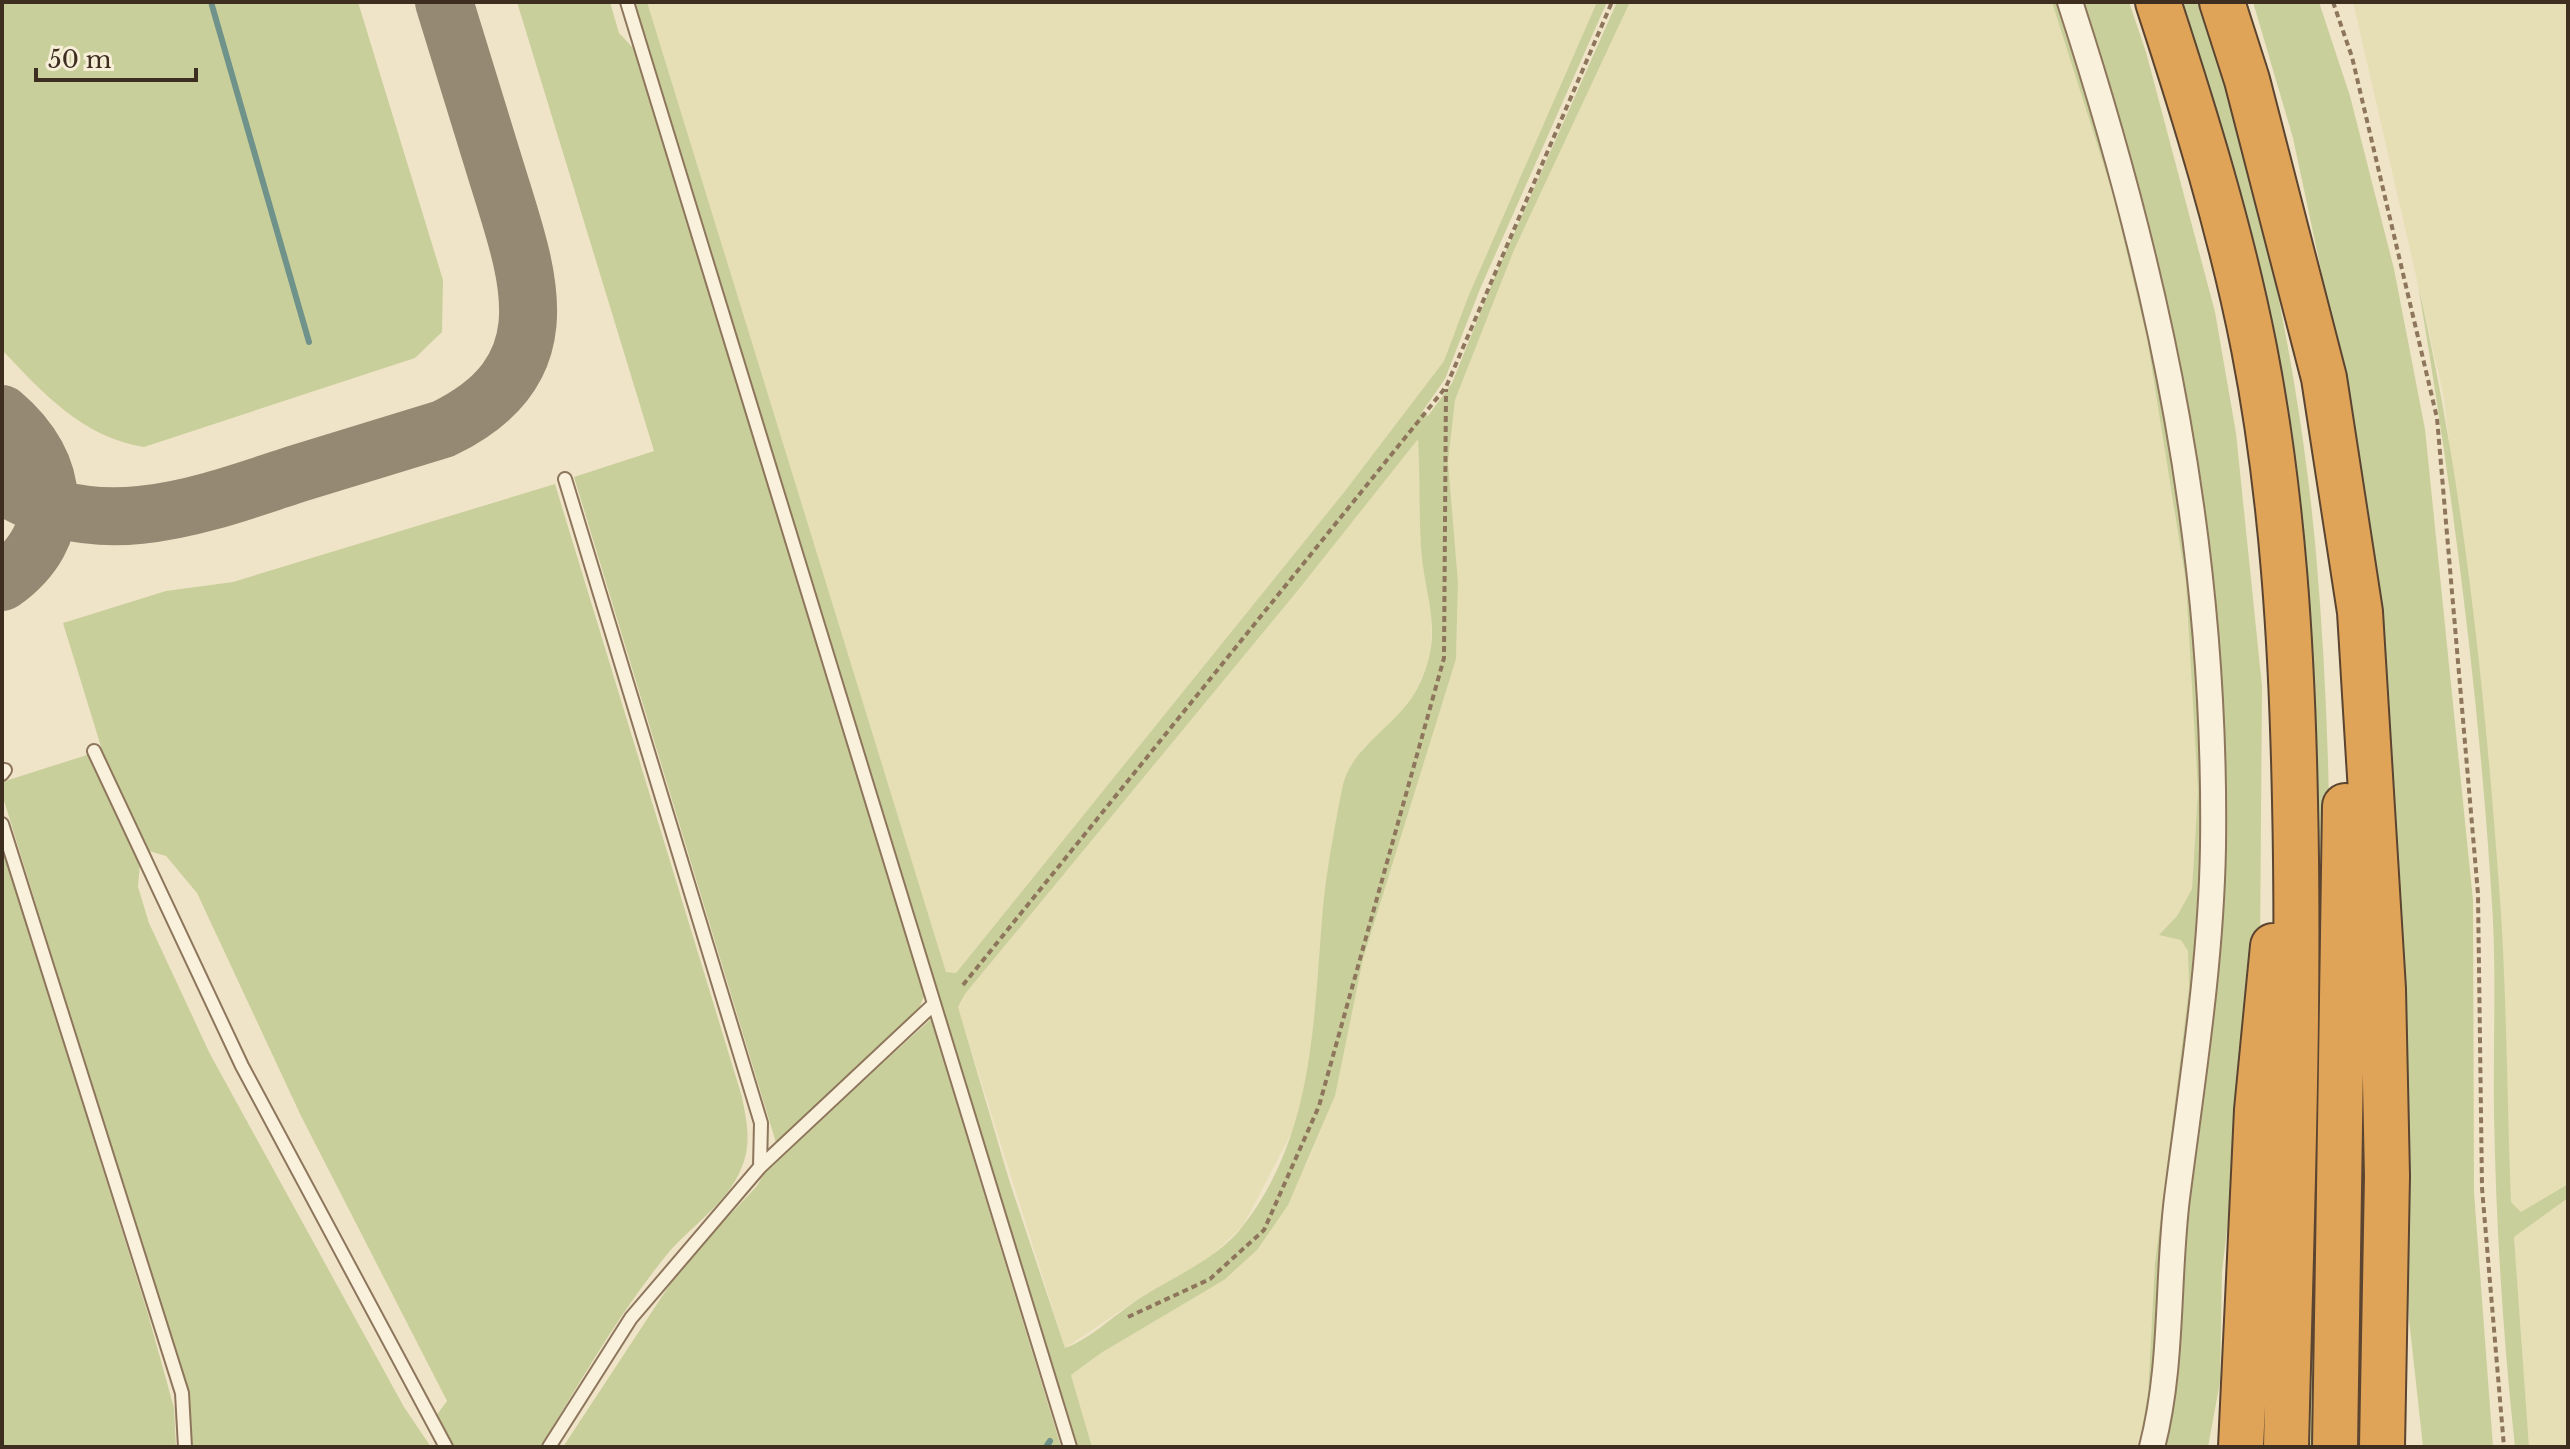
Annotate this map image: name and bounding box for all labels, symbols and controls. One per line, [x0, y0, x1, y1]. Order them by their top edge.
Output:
scale bar [36, 32, 196, 82]
text: 50 m [48, 45, 112, 74]

